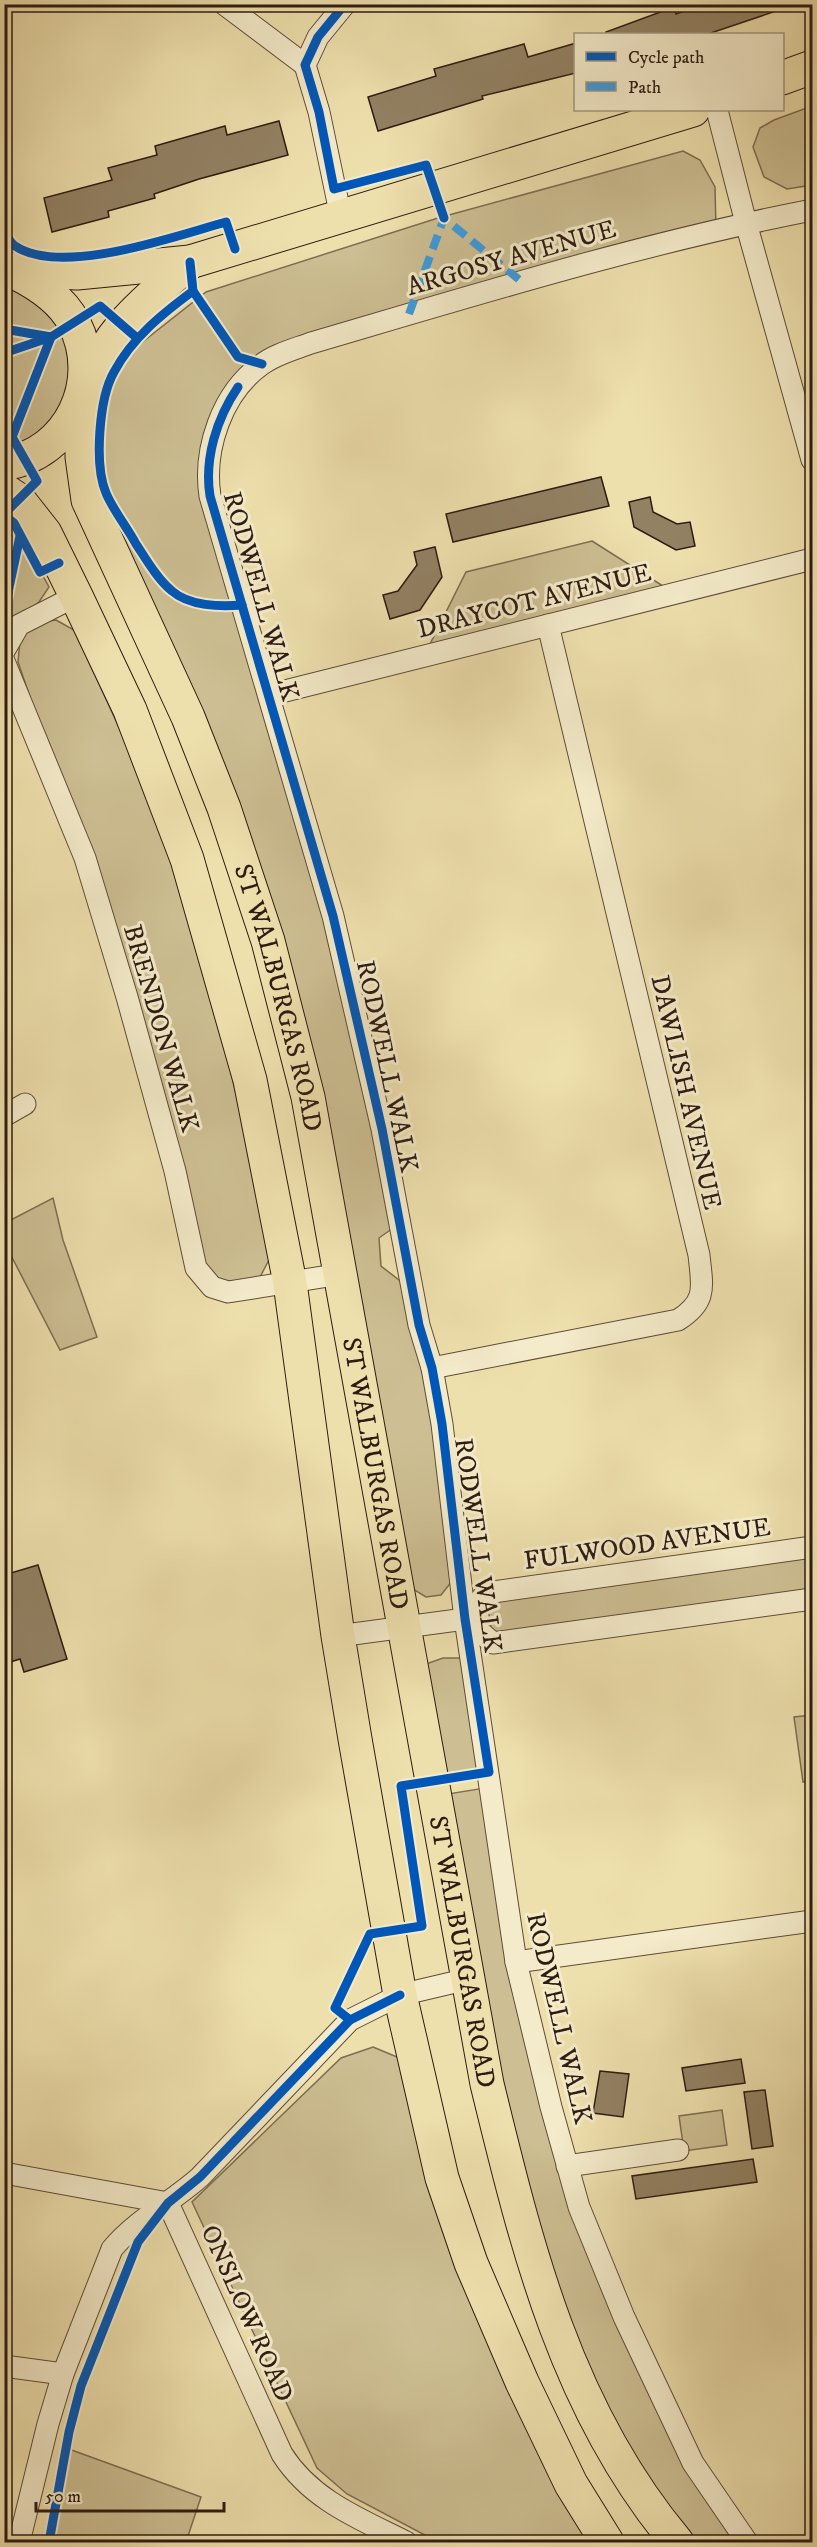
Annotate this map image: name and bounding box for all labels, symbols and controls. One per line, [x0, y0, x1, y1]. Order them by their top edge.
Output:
legend [574, 33, 784, 111]
text: Cycle path [628, 47, 705, 69]
text: Path [628, 77, 662, 99]
street label: ARGOSY AVENUE [403, 213, 620, 304]
street label: RODWELL WALK [215, 488, 306, 706]
street label: DRAYCOT AVENUE [414, 556, 655, 646]
street label: ST WALBURGAS ROAD [226, 860, 329, 1134]
street label: BRENDON WALK [115, 921, 206, 1137]
street label: RODWELL WALK [348, 957, 425, 1176]
street label: DAWLISH AVENUE [642, 972, 729, 1213]
street label: ST WALBURGAS ROAD [334, 1335, 416, 1612]
street label: RODWELL WALK [446, 1436, 509, 1655]
street label: FULWOOD AVENUE [522, 1511, 773, 1578]
street label: ST WALBURGAS ROAD [421, 1813, 502, 2091]
street label: RODWELL WALK [518, 1909, 599, 2128]
street label: ONSLOW ROAD [193, 2220, 300, 2407]
scale bar [36, 2475, 224, 2513]
text: 50 m [45, 2486, 81, 2508]

